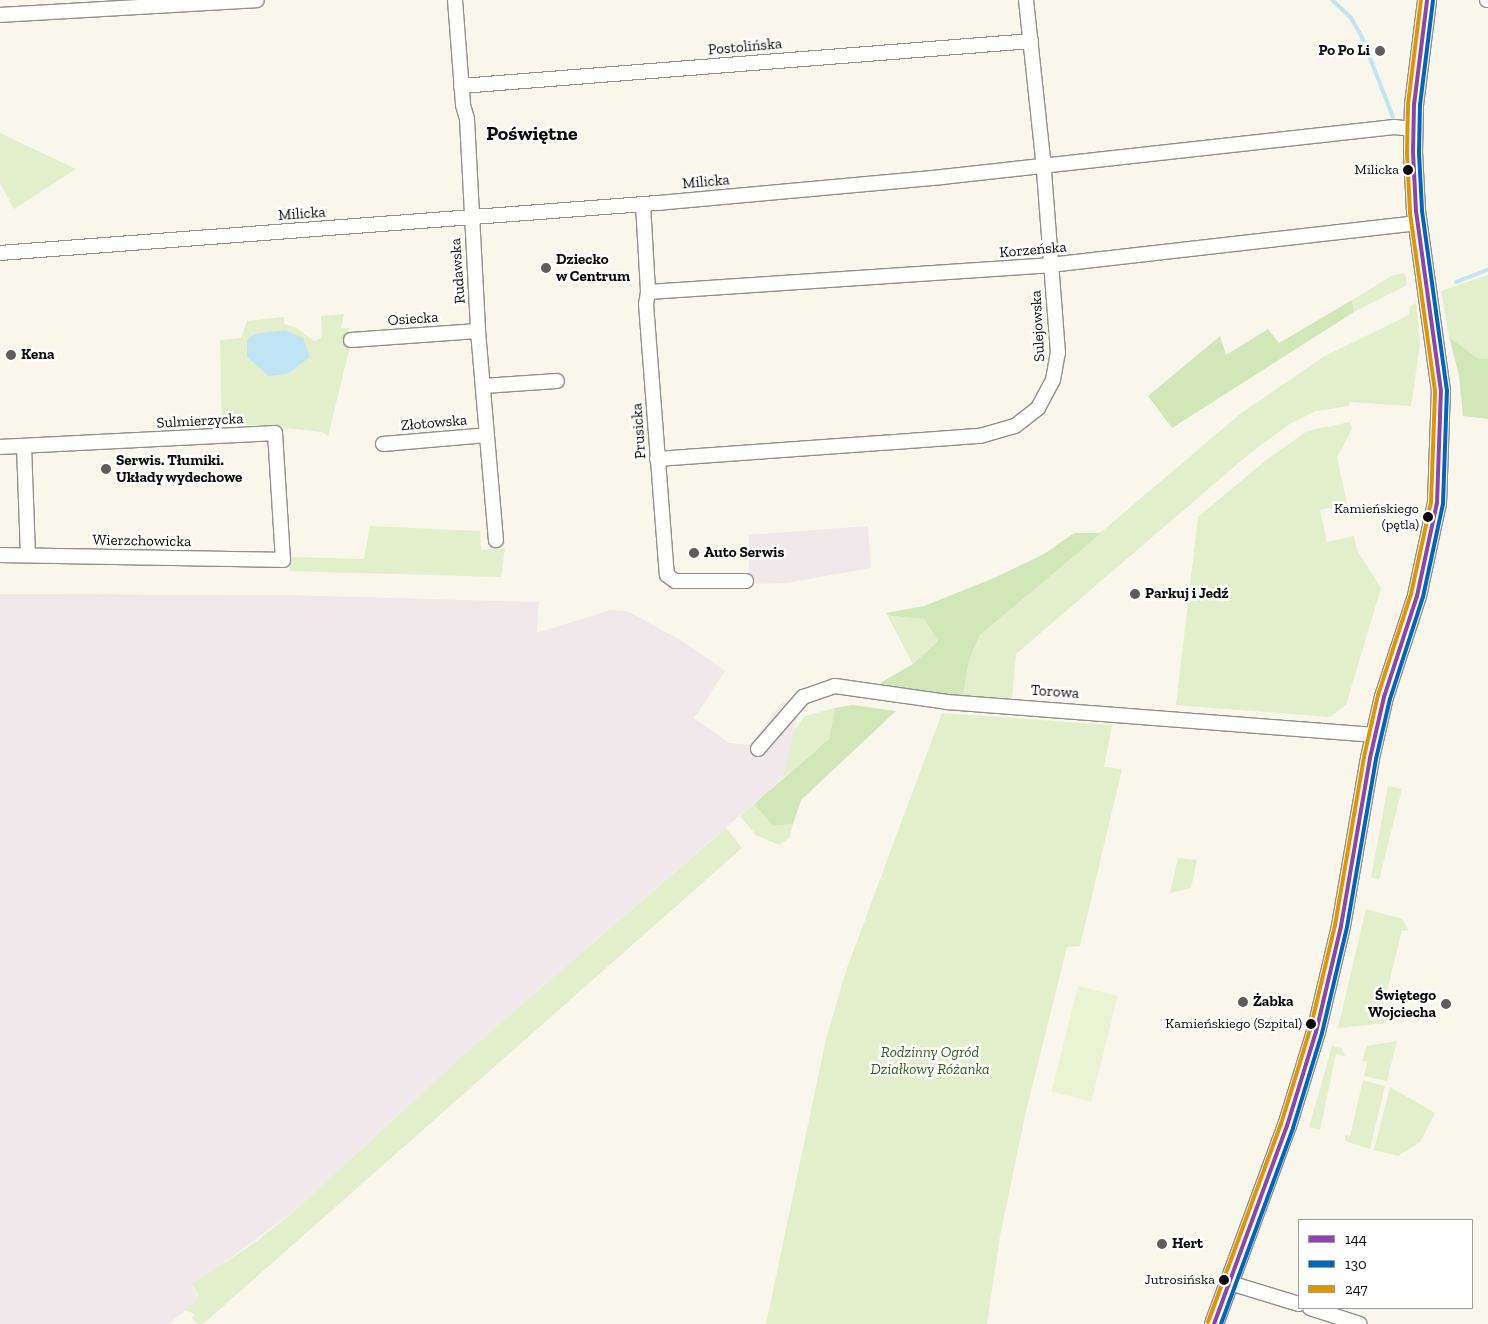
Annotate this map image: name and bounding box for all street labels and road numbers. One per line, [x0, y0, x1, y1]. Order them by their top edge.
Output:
street label: Postolińska [707, 35, 783, 59]
street label: Milicka [682, 171, 730, 193]
street label: Milicka [278, 203, 326, 225]
street label: Rudawska [447, 238, 469, 304]
street label: Korzeńska [999, 238, 1067, 262]
street label: Sulejowska [1027, 290, 1049, 362]
street label: Osiecka [387, 308, 439, 330]
street label: Prusicka [628, 402, 650, 460]
street label: Sulmierzycka [156, 410, 244, 432]
street label: Złotowska [400, 411, 468, 435]
street label: Wierzchowicka [92, 531, 192, 551]
street label: Torowa [1030, 681, 1080, 703]

